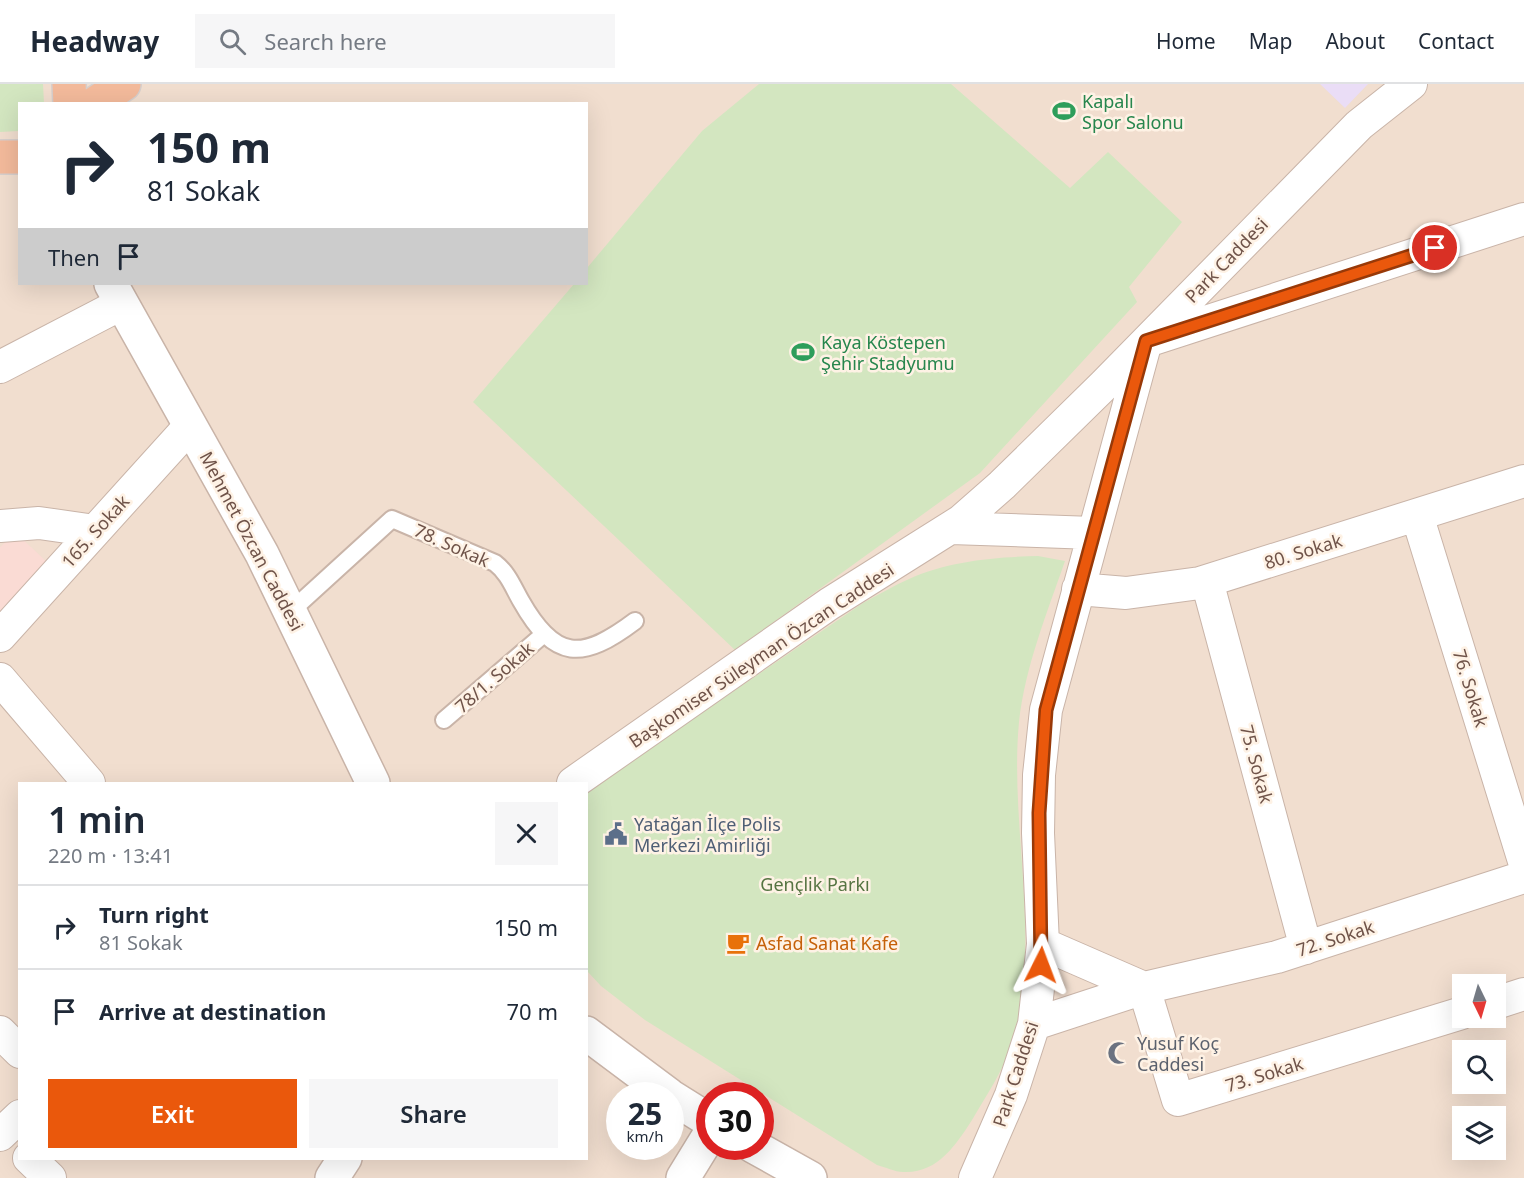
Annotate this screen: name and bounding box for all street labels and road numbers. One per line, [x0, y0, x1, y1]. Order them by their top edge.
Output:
street label: Park Caddesi [1179, 212, 1273, 308]
street label: Mehmet Özcan Caddesi [194, 447, 310, 635]
street label: 165. Sokak [56, 489, 134, 573]
street label: 78. Sokak [410, 518, 494, 572]
street label: 80. Sokak [1261, 528, 1345, 574]
street label: Başkomiser Süleyman Özcan Caddesi [624, 557, 898, 753]
street label: 78/1. Sokak [449, 636, 539, 718]
street label: 76. Sokak [1448, 646, 1494, 730]
street label: 75. Sokak [1235, 722, 1279, 806]
street label: 72. Sokak [1293, 914, 1377, 962]
street label: Park Caddesi [987, 1018, 1043, 1130]
street label: 73. Sokak [1222, 1051, 1306, 1097]

